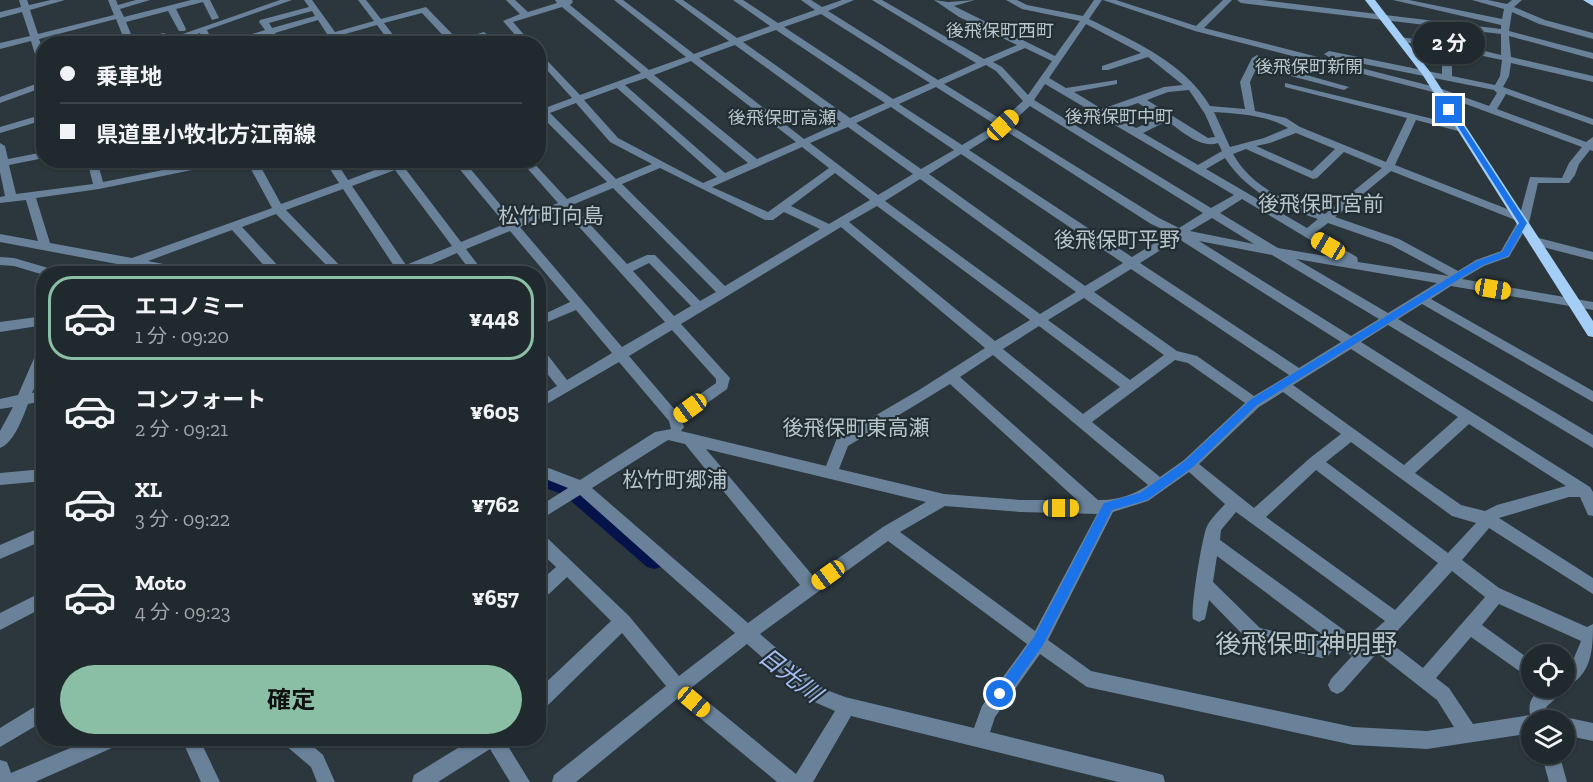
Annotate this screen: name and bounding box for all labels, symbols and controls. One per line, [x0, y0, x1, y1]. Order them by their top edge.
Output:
district label: 後飛保町西町 [946, 20, 1054, 42]
callout: 2 分 [1413, 23, 1485, 65]
text: 2 分 [1432, 31, 1466, 55]
district label: 後飛保町新開 [1255, 56, 1363, 78]
text: 乗車地 [96, 63, 162, 90]
route end [1435, 96, 1462, 123]
car [984, 106, 1022, 144]
district label: 後飛保町中町 [1065, 106, 1173, 128]
district label: 後飛保町高瀬 [728, 107, 836, 129]
text: 県道里小牧北方江南線 [96, 121, 316, 148]
district label: 後飛保町宮前 [1258, 191, 1384, 216]
district label: 松竹町向島 [499, 203, 604, 228]
district label: 後飛保町平野 [1054, 227, 1180, 252]
car [1308, 229, 1348, 263]
car [1474, 277, 1512, 301]
icon: car [63, 291, 117, 345]
text: エコノミー [135, 293, 245, 320]
text: ¥448 [469, 305, 519, 332]
text: 1 分 · 09:20 [135, 324, 229, 348]
icon: car [63, 384, 117, 438]
text: コンフォート [135, 386, 266, 413]
car [670, 390, 710, 426]
text: ¥605 [470, 398, 519, 425]
district label: 後飛保町東高瀬 [783, 415, 930, 440]
text: 2 分 · 09:21 [135, 417, 228, 441]
district label: 松竹町郷浦 [623, 467, 728, 492]
text: XL [135, 476, 162, 503]
icon: car [63, 477, 117, 531]
text: ¥762 [471, 491, 519, 518]
car [1043, 499, 1079, 517]
text: 3 分 · 09:22 [135, 507, 230, 531]
car [808, 557, 848, 593]
text: Moto [135, 569, 186, 596]
icon: car [63, 570, 117, 624]
text: ¥657 [472, 584, 519, 611]
text: 4 分 · 09:23 [135, 600, 230, 624]
district label: 後飛保町神明野 [1215, 628, 1397, 660]
water label: 日光川 [753, 641, 830, 710]
map controls [1521, 644, 1575, 764]
button: locate [1521, 644, 1575, 698]
button: 確定 [60, 665, 522, 734]
route start [986, 680, 1013, 707]
car [674, 684, 714, 720]
button: layers [1521, 710, 1575, 764]

